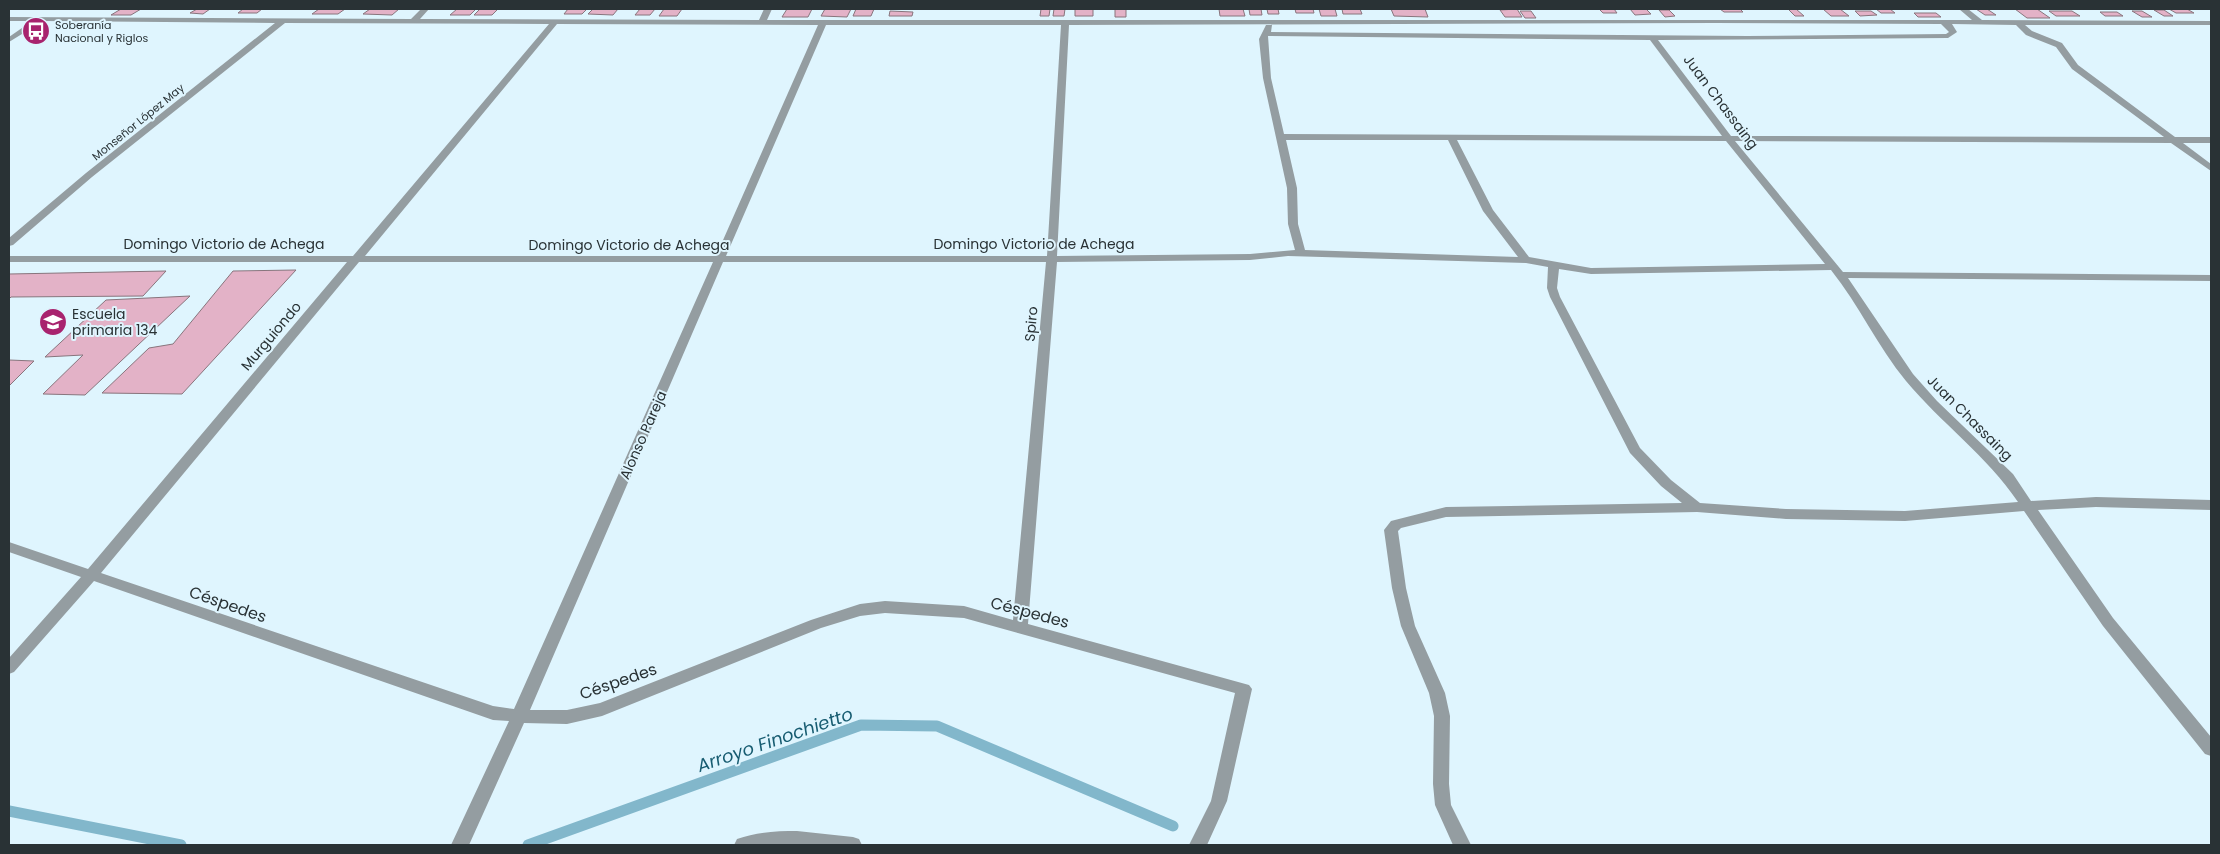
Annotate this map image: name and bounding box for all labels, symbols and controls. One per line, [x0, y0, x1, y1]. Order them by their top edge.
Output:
bus stop icon: Soberanía Nacional y Riglos [21, 16, 51, 46]
place label: Soberanía Nacional y Riglos [55, 17, 148, 46]
street label: Juan Chassaing [1679, 51, 1763, 153]
street label: Monseñor López May [89, 79, 188, 164]
street label: Domingo Victorio de Achega [123, 234, 325, 254]
street label: Domingo Victorio de Achega [933, 234, 1135, 254]
street label: Domingo Victorio de Achega [528, 235, 730, 255]
street label: Murguiondo [236, 297, 306, 375]
place label: Escuela primaria 134 [72, 304, 158, 340]
street label: Spiro [1019, 306, 1043, 342]
school or university icon: Escuela primaria 134 [38, 307, 68, 337]
street label: Juan Chassaing [1923, 371, 2017, 465]
street label: Alonso Pareja [615, 387, 671, 483]
street label: Céspedes [186, 581, 270, 628]
street label: Céspedes [988, 591, 1072, 634]
street label: Céspedes [576, 658, 660, 705]
water label: Arroyo Finochietto [693, 701, 856, 778]

